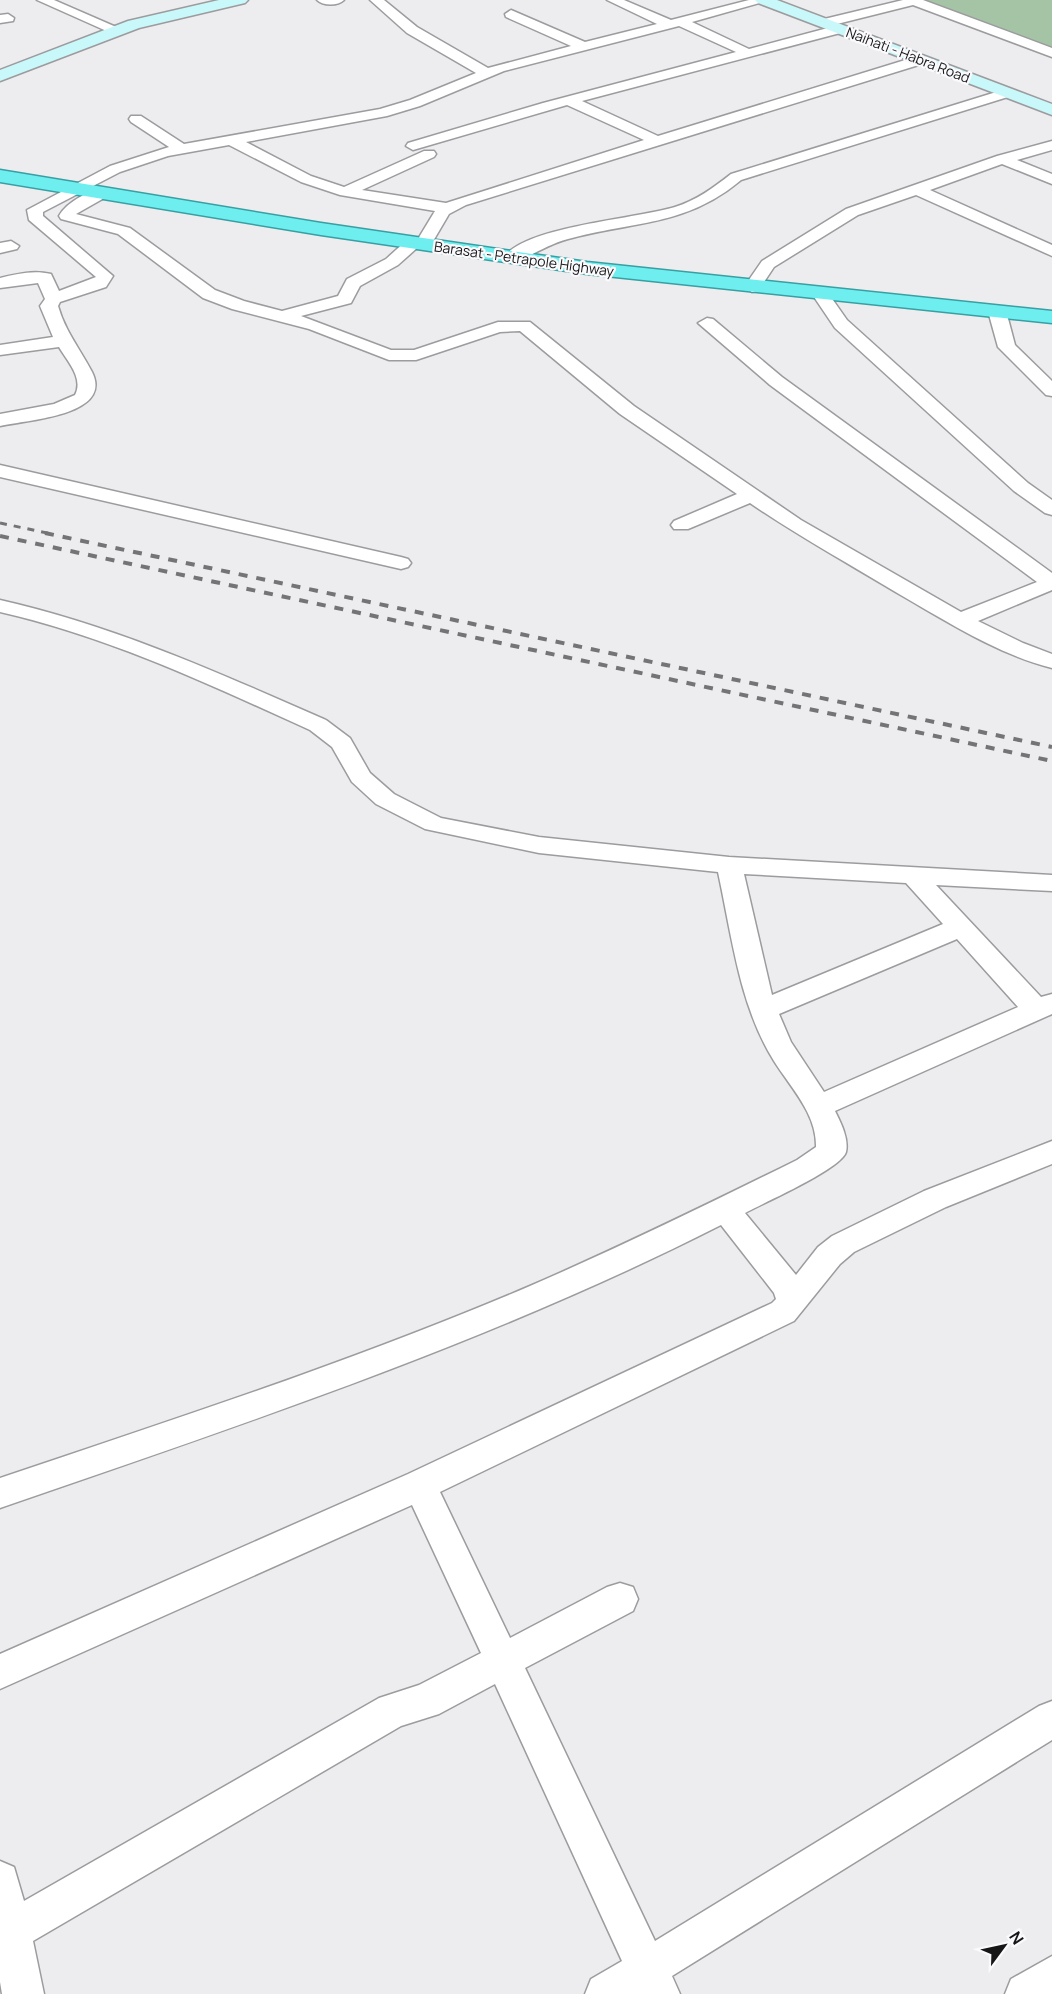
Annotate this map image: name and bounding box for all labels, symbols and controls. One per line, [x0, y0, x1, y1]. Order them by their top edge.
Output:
street label: Naihati - Habra Road [844, 22, 973, 87]
street label: Barasat - Petrapole Highway [433, 236, 616, 281]
north arrow [974, 1916, 1034, 1976]
text: N [1004, 1927, 1029, 1949]

